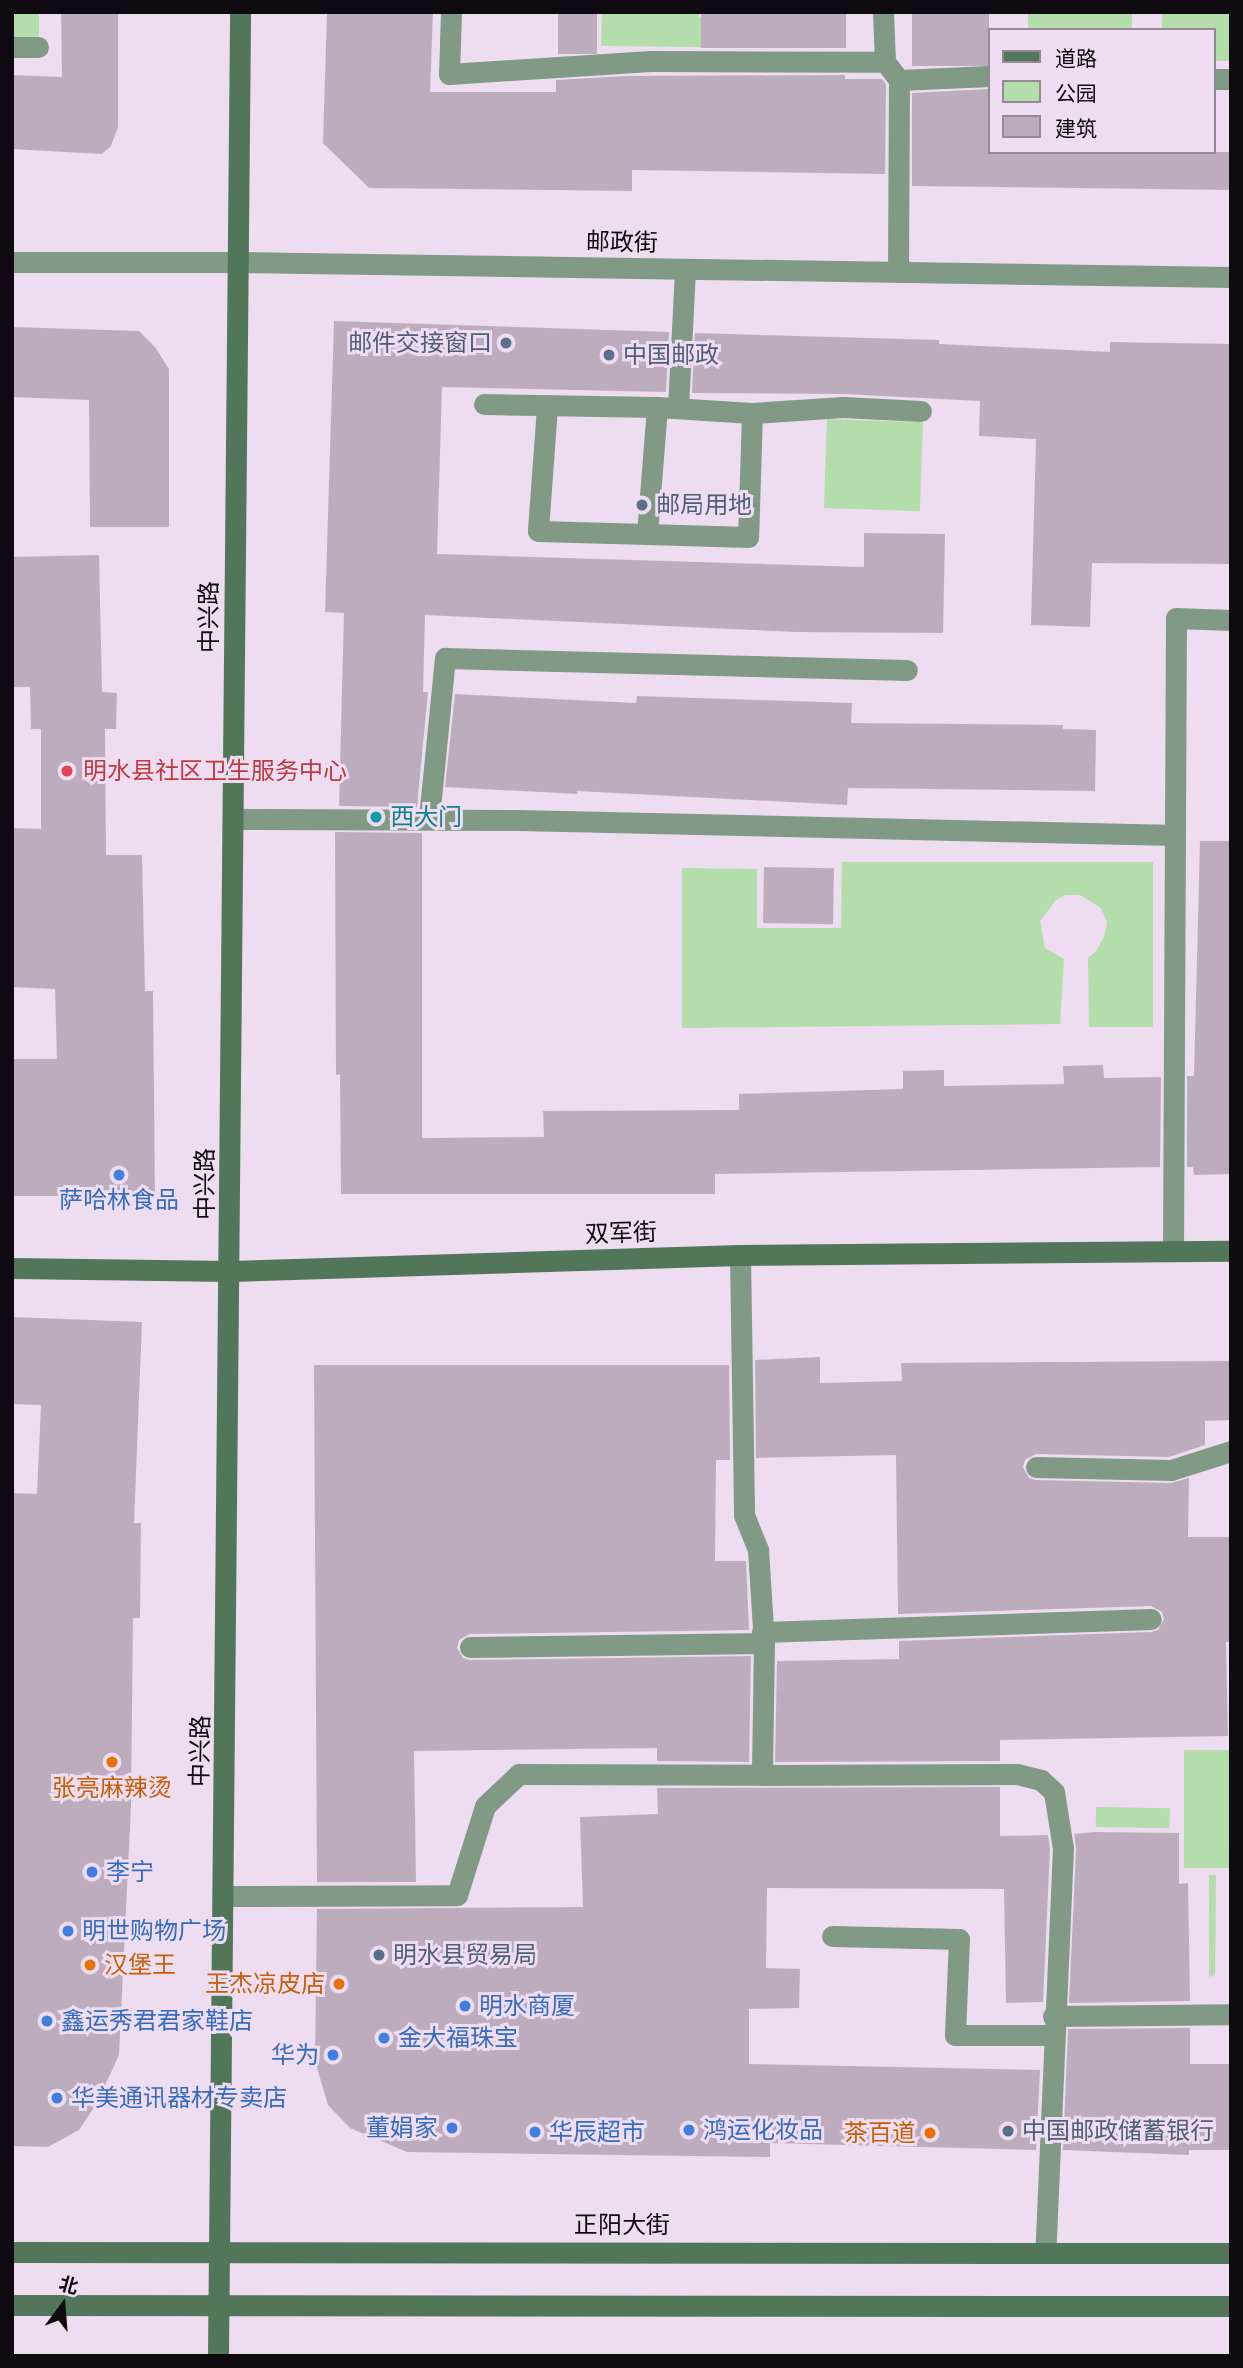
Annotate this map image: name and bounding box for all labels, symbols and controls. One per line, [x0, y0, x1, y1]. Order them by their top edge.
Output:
legend [988, 28, 1215, 154]
text: 道路 [1055, 44, 1097, 72]
text: 公园 [1055, 79, 1097, 107]
text: 建筑 [1055, 114, 1097, 142]
street label: 邮政街 [586, 227, 658, 257]
place label: 邮件交接窗口 [348, 329, 492, 357]
marker: 邮件交接窗口 [498, 335, 514, 351]
place label: 中国邮政 [623, 341, 719, 369]
marker: 中国邮政 [601, 347, 617, 363]
place label: 邮局用地 [656, 491, 752, 519]
marker: 邮局用地 [634, 497, 650, 513]
street label: 中兴路 [195, 581, 223, 653]
place label: 明水县社区卫生服务中心 [83, 757, 347, 785]
marker: 明水县社区卫生服务中心 [57, 761, 77, 781]
place label: 西大门 [390, 803, 462, 831]
marker: 西大门 [368, 809, 384, 825]
street label: 中兴路 [191, 1148, 219, 1220]
marker: 萨哈林食品 [111, 1167, 127, 1183]
place label: 萨哈林食品 [59, 1186, 179, 1214]
street label: 双军街 [585, 1217, 657, 1249]
street label: 中兴路 [185, 1715, 215, 1787]
marker: 张亮麻辣烫 [104, 1754, 120, 1770]
place label: 张亮麻辣烫 [52, 1774, 172, 1802]
place label: 李宁 [106, 1858, 154, 1886]
marker: 李宁 [84, 1864, 100, 1880]
place label: 明世购物广场 [82, 1917, 226, 1945]
marker: 明世购物广场 [60, 1923, 76, 1939]
place label: 明水县贸易局 [393, 1941, 537, 1969]
marker: 明水县贸易局 [371, 1947, 387, 1963]
place label: 汉堡王 [104, 1951, 176, 1979]
marker: 汉堡王 [82, 1957, 98, 1973]
place label: 王杰凉皮店 [205, 1970, 325, 1998]
marker: 王杰凉皮店 [331, 1976, 347, 1992]
place label: 明水商厦 [479, 1992, 575, 2020]
marker: 明水商厦 [457, 1998, 473, 2014]
place label: 鑫运秀君君家鞋店 [61, 2007, 253, 2035]
marker: 鑫运秀君君家鞋店 [39, 2013, 55, 2029]
place label: 金大福珠宝 [398, 2024, 518, 2052]
marker: 金大福珠宝 [376, 2030, 392, 2046]
place label: 华为 [271, 2041, 319, 2069]
marker: 华为 [325, 2047, 341, 2063]
place label: 华美通讯器材专卖店 [71, 2084, 287, 2112]
marker: 华美通讯器材专卖店 [49, 2090, 65, 2106]
place label: 董娟家 [366, 2114, 438, 2142]
place label: 鸿运化妆品 [703, 2116, 823, 2144]
place label: 中国邮政储蓄银行 [1022, 2117, 1214, 2145]
place label: 华辰超市 [549, 2118, 645, 2146]
place label: 茶百道 [844, 2119, 916, 2147]
marker: 董娟家 [444, 2120, 460, 2136]
marker: 鸿运化妆品 [681, 2122, 697, 2138]
marker: 中国邮政储蓄银行 [1000, 2123, 1016, 2139]
marker: 华辰超市 [527, 2124, 543, 2140]
marker: 茶百道 [922, 2125, 938, 2141]
street label: 正阳大街 [574, 2211, 670, 2239]
north arrow [28, 2270, 98, 2340]
text: 北 [56, 2271, 81, 2299]

